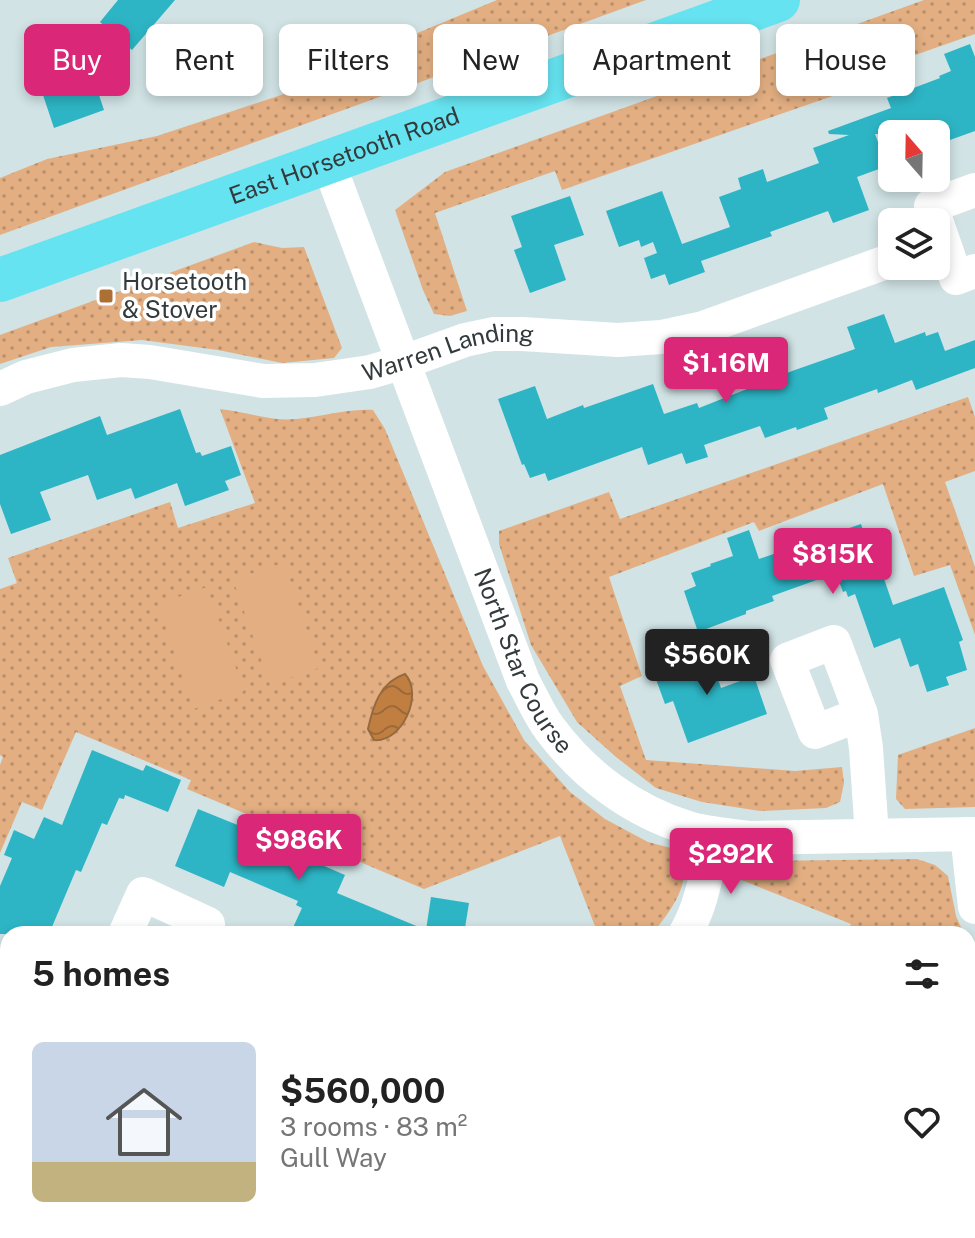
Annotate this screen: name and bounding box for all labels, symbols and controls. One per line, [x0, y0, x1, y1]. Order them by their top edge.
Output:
chip: Buy [24, 24, 130, 96]
chip: Rent [146, 24, 263, 96]
chip: Filters [279, 24, 417, 96]
chip: New [433, 24, 548, 96]
chip: Apartment [564, 24, 760, 96]
chip: House [776, 24, 915, 96]
street label: East Horsetooth Road [225, 101, 463, 209]
north arrow [878, 120, 950, 192]
map controls [878, 120, 950, 280]
button: layers [878, 208, 950, 280]
place label: Horsetooth & Stover [122, 267, 247, 323]
marker: Horsetooth & Stover [97, 287, 115, 305]
street label: Warren Landing [359, 318, 535, 386]
pin: $1.16M [661, 337, 791, 405]
text: $1.16M [682, 347, 770, 378]
pin: $815K [777, 528, 889, 596]
text: $815K [792, 538, 874, 569]
street label: North Star Course [469, 564, 579, 759]
pin: $560K [651, 629, 763, 697]
text: $560K [663, 639, 751, 670]
pin: $986K [243, 814, 355, 882]
text: $986K [255, 824, 343, 855]
pin: $292K [675, 828, 787, 896]
text: $292K [688, 838, 774, 869]
icon: filters [900, 952, 944, 996]
text: 5 homes [32, 954, 170, 994]
text: $560,000 [280, 1071, 445, 1111]
icon: home [96, 1074, 192, 1170]
icon: heart [900, 1100, 944, 1144]
text: 3 rooms · 83 m² [280, 1111, 467, 1142]
text: Gull Way [280, 1142, 387, 1173]

